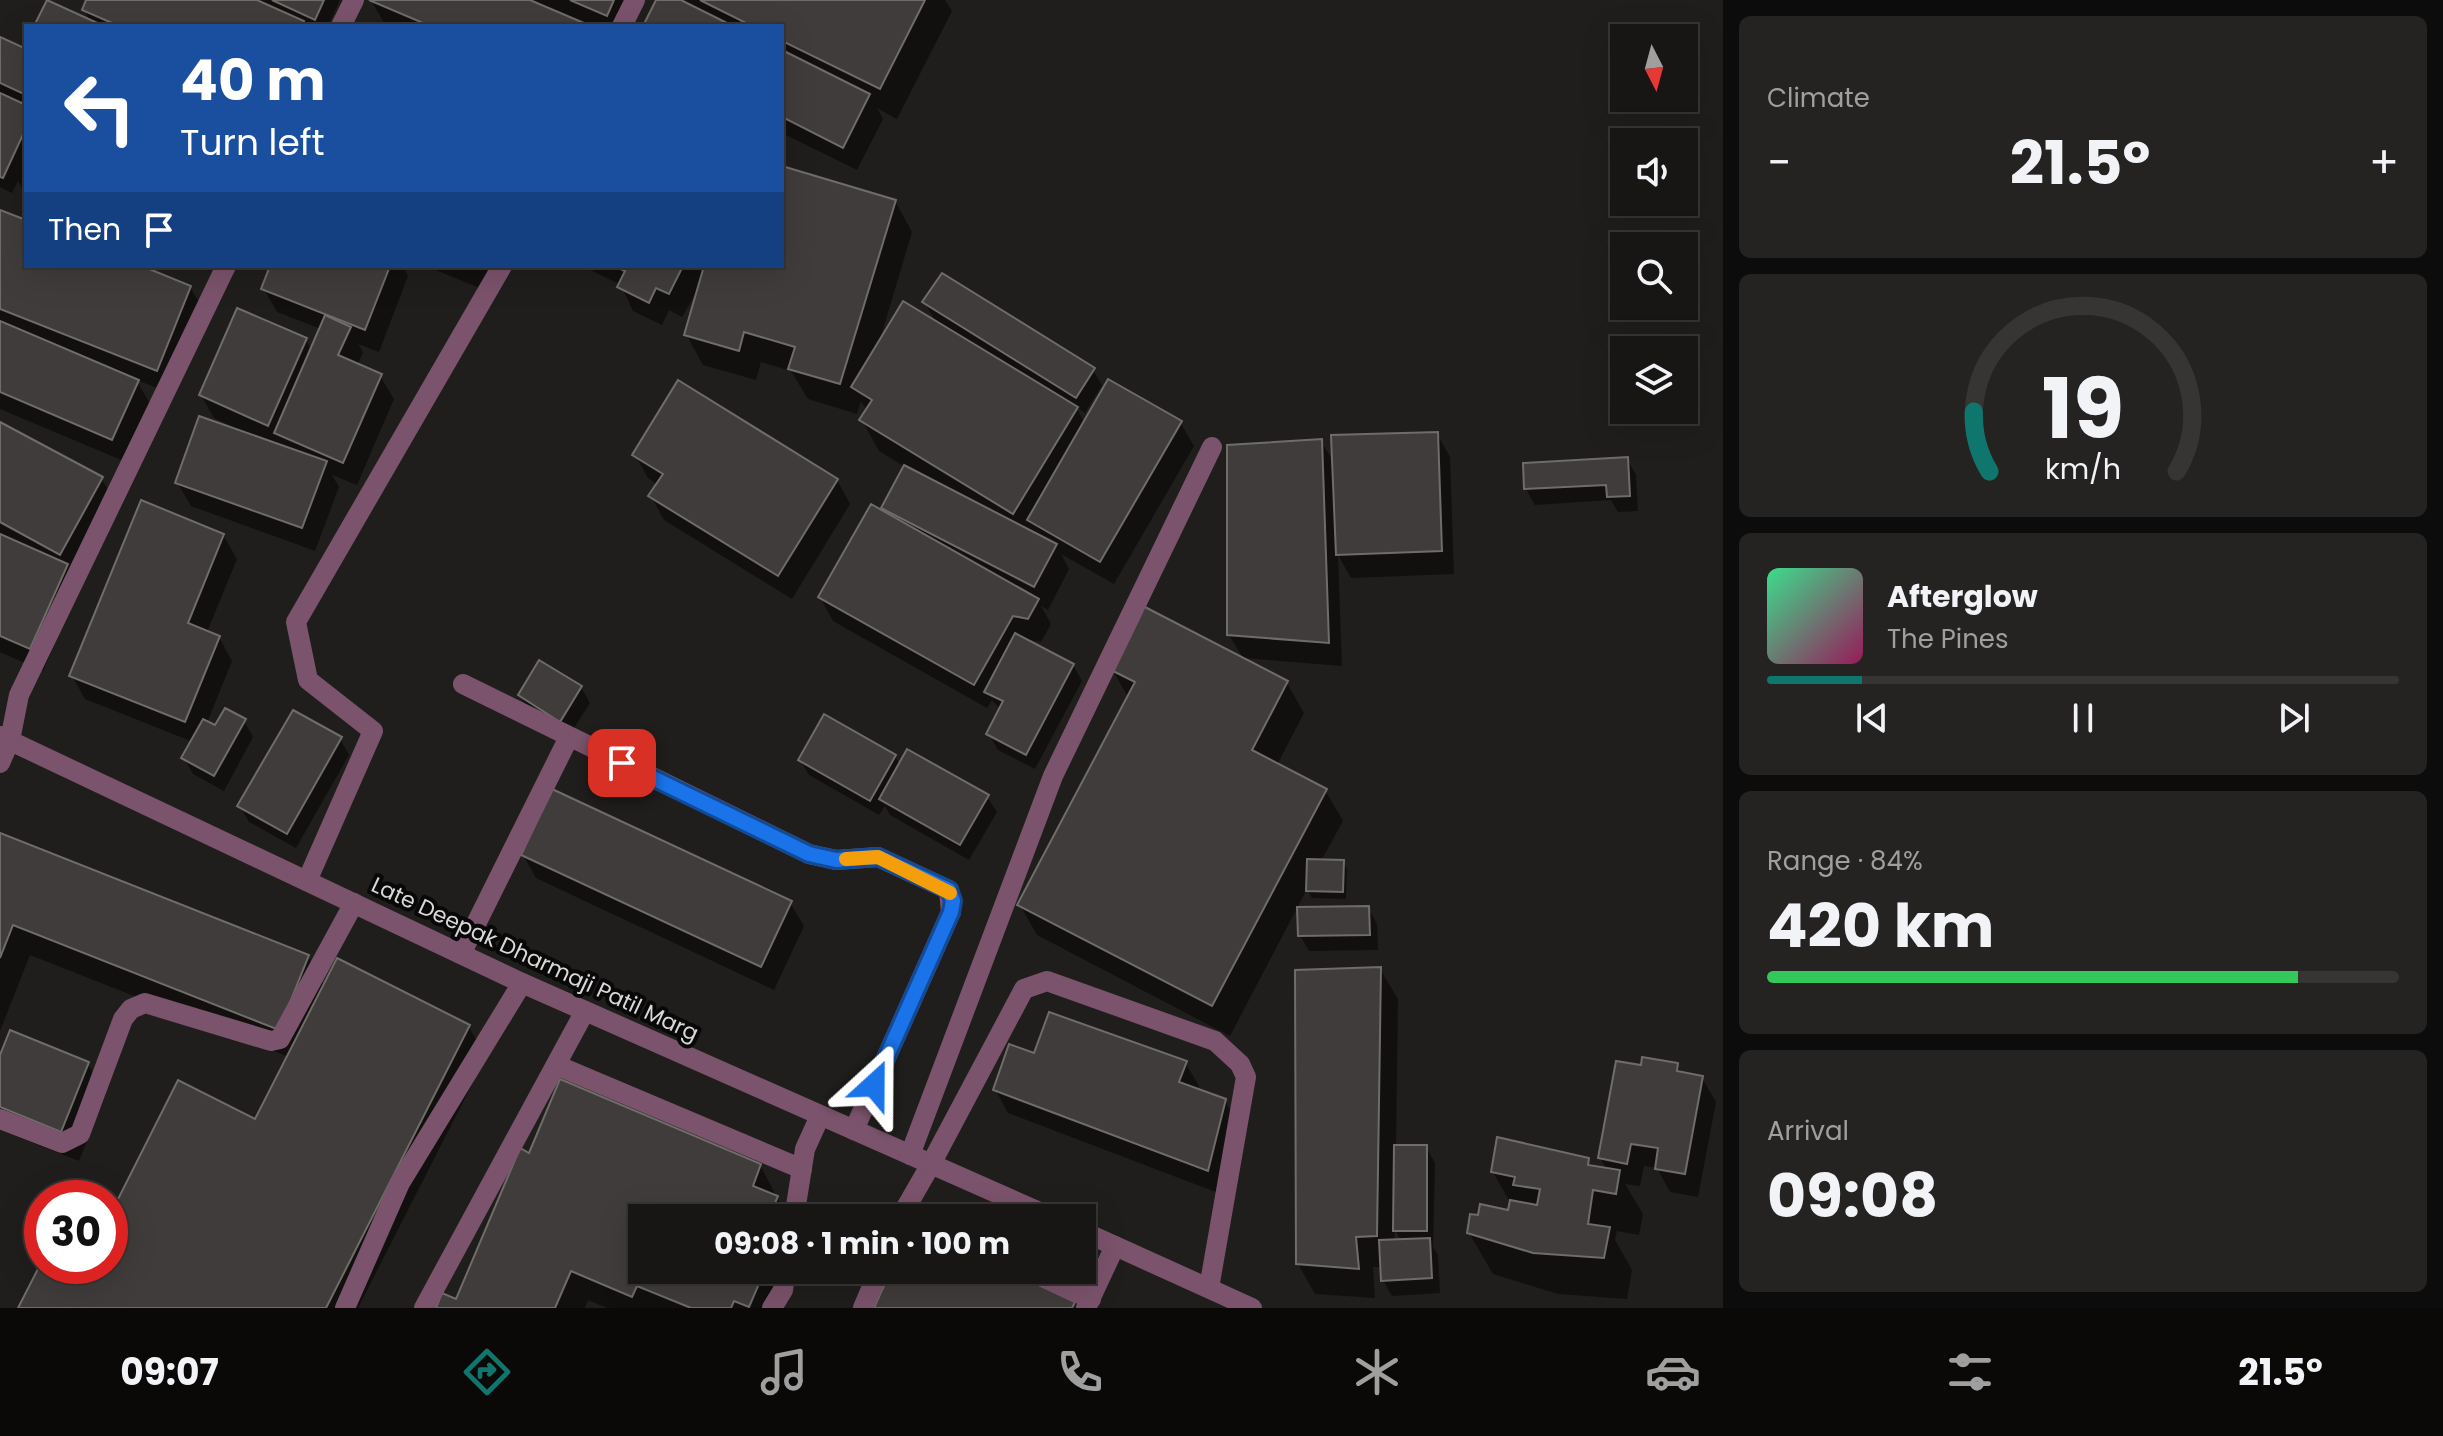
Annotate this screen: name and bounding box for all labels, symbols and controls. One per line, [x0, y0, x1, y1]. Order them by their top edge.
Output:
north arrow [1610, 24, 1698, 112]
map controls [1610, 24, 1698, 424]
text: 40 m [180, 41, 326, 120]
icon: left [48, 56, 152, 160]
text: Climate [1767, 80, 1870, 116]
text: Turn left [180, 117, 325, 168]
text: 21.5° [2010, 121, 2150, 205]
button: sound [1610, 128, 1698, 216]
text: − [1767, 132, 1791, 193]
text: + [2369, 132, 2399, 193]
text: Then [48, 208, 121, 251]
icon: arrive [137, 208, 181, 252]
button: search [1610, 232, 1698, 320]
button: layers [1610, 336, 1698, 424]
text: 19 [2042, 350, 2124, 466]
text: km/h [2045, 449, 2121, 489]
text: Afterglow [1887, 575, 2038, 618]
text: The Pines [1887, 621, 2009, 657]
icon: previous [1850, 696, 1894, 740]
icon: pause [2061, 696, 2105, 740]
icon: next [2272, 696, 2316, 740]
pin [588, 729, 656, 797]
icon: arrive [600, 741, 644, 785]
text: Range · 84% [1767, 843, 1923, 879]
street label: Late Deepak Dharmaji Patil Marg [366, 869, 704, 1049]
text: 420 km [1767, 884, 1994, 968]
position arrow [832, 1043, 916, 1127]
text: Arrival [1767, 1113, 1849, 1149]
text: 09:08 [1767, 1154, 1938, 1238]
speed limit sign: 30 [24, 1180, 128, 1284]
text: 09:08 · 1 min · 100 m [714, 1222, 1010, 1265]
icon: directions [459, 1344, 515, 1400]
icon: music [756, 1344, 812, 1400]
icon: phone [1052, 1344, 1108, 1400]
icon: climate [1349, 1344, 1405, 1400]
icon: car [1645, 1344, 1701, 1400]
icon: filters [1942, 1344, 1998, 1400]
text: 09:07 [120, 1347, 219, 1398]
text: 21.5° [2238, 1347, 2323, 1398]

